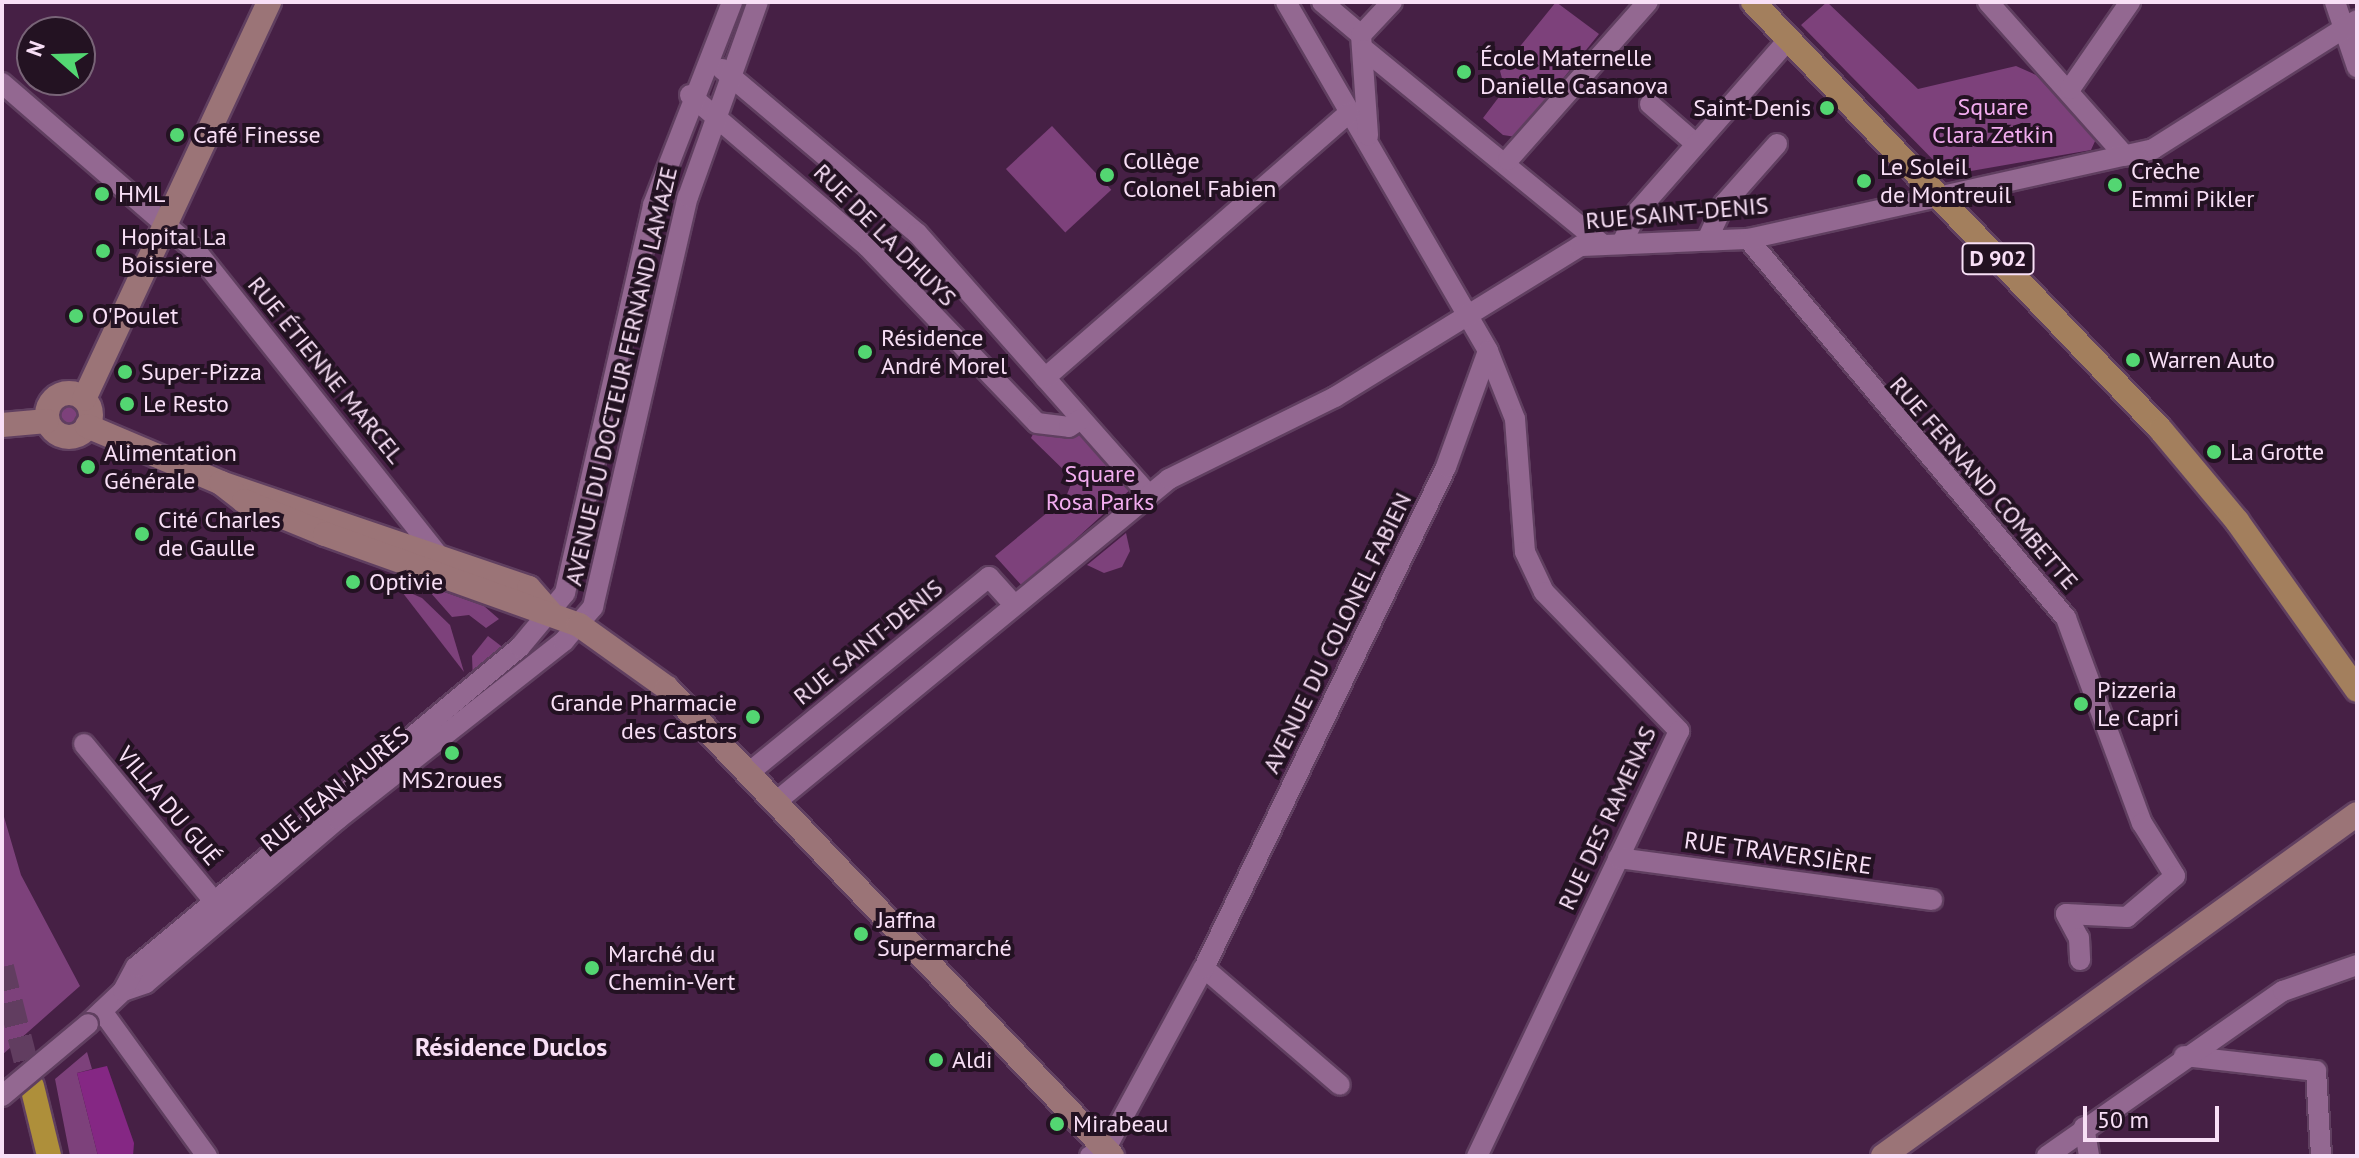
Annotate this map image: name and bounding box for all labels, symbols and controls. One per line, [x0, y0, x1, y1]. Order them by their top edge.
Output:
north arrow [16, 16, 96, 96]
text: N [20, 37, 51, 60]
place label: École Maternelle Danielle Casanova [1480, 44, 1668, 100]
marker: École Maternelle Danielle Casanova [1455, 63, 1473, 81]
park label: Square Clara Zetkin [1932, 93, 2054, 149]
place label: Saint-Denis [1693, 94, 1811, 122]
marker: Saint-Denis [1818, 99, 1836, 117]
place label: Café Finesse [193, 121, 321, 149]
marker: Café Finesse [168, 126, 186, 144]
place label: Collège Colonel Fabien [1123, 147, 1276, 203]
place label: Le Soleil de Montreuil [1880, 153, 2011, 209]
street label: RUE DE LA DHUYS [807, 157, 963, 313]
place label: Crèche Emmi Pikler [2131, 157, 2254, 213]
street label: AVENUE DU DOCTEUR FERNAND LAMAZE [559, 164, 683, 588]
marker: Collège Colonel Fabien [1098, 166, 1116, 184]
marker: Le Soleil de Montreuil [1855, 172, 1873, 190]
marker: Crèche Emmi Pikler [2106, 176, 2124, 194]
place label: HML [118, 180, 166, 208]
marker: HML [93, 185, 111, 203]
street label: RUE SAINT-DENIS [1584, 191, 1770, 235]
place label: Hopital La Boissiere [121, 223, 227, 279]
marker: Hopital La Boissiere [92, 240, 114, 262]
road number: D 902 [1960, 241, 2036, 277]
street label: RUE ÉTIENNE MARCEL [242, 271, 410, 469]
place label: O'Poulet [92, 302, 178, 330]
marker: O'Poulet [67, 307, 85, 325]
place label: Résidence André Morel [881, 324, 1007, 380]
marker: Résidence André Morel [856, 343, 874, 361]
place label: Warren Auto [2149, 346, 2276, 374]
marker: Warren Auto [2124, 351, 2142, 369]
place label: Super-Pizza [141, 358, 262, 386]
marker: Super-Pizza [116, 363, 134, 381]
street label: RUE FERNAND COMBETTE [1884, 371, 2084, 595]
place label: Le Resto [143, 390, 229, 418]
marker: Le Resto [118, 395, 136, 413]
place label: La Grotte [2230, 438, 2324, 466]
place label: Alimentation Générale [104, 439, 237, 495]
marker: La Grotte [2205, 443, 2223, 461]
marker: Alimentation Générale [79, 458, 97, 476]
park label: Square Rosa Parks [1046, 460, 1154, 516]
street label: AVENUE DU COLONEL FABIEN [1256, 488, 1418, 778]
place label: Cité Charles de Gaulle [158, 506, 281, 562]
marker: Cité Charles de Gaulle [133, 525, 151, 543]
place label: Optivie [369, 568, 443, 596]
marker: Optivie [344, 573, 362, 591]
street label: RUE SAINT-DENIS [788, 573, 948, 711]
place label: Pizzeria Le Capri [2097, 676, 2179, 732]
place label: Grande Pharmacie des Castors [550, 689, 737, 745]
marker: Pizzeria Le Capri [2072, 695, 2090, 713]
marker: Grande Pharmacie des Castors [744, 708, 762, 726]
street label: RUE JEAN JAURÈS [255, 720, 415, 858]
street label: RUE DES RAMENAS [1552, 722, 1662, 914]
street label: VILLA DU GUÉ [111, 740, 227, 872]
marker: MS2roues [443, 744, 461, 762]
place label: MS2roues [401, 766, 503, 794]
street label: RUE TRAVERSIÈRE [1682, 826, 1874, 880]
place label: Jaffna Supermarché [877, 906, 1012, 962]
marker: Jaffna Supermarché [852, 925, 870, 943]
place label: Marché du Chemin-Vert [608, 940, 735, 996]
marker: Marché du Chemin-Vert [583, 959, 601, 977]
district label: Résidence Duclos [415, 1031, 607, 1063]
place label: Aldi [952, 1046, 992, 1074]
marker: Aldi [927, 1051, 945, 1069]
scale bar [2087, 1090, 2223, 1140]
text: 50 m [2097, 1104, 2149, 1135]
place label: Mirabeau [1073, 1110, 1168, 1138]
marker: Mirabeau [1048, 1115, 1066, 1133]

